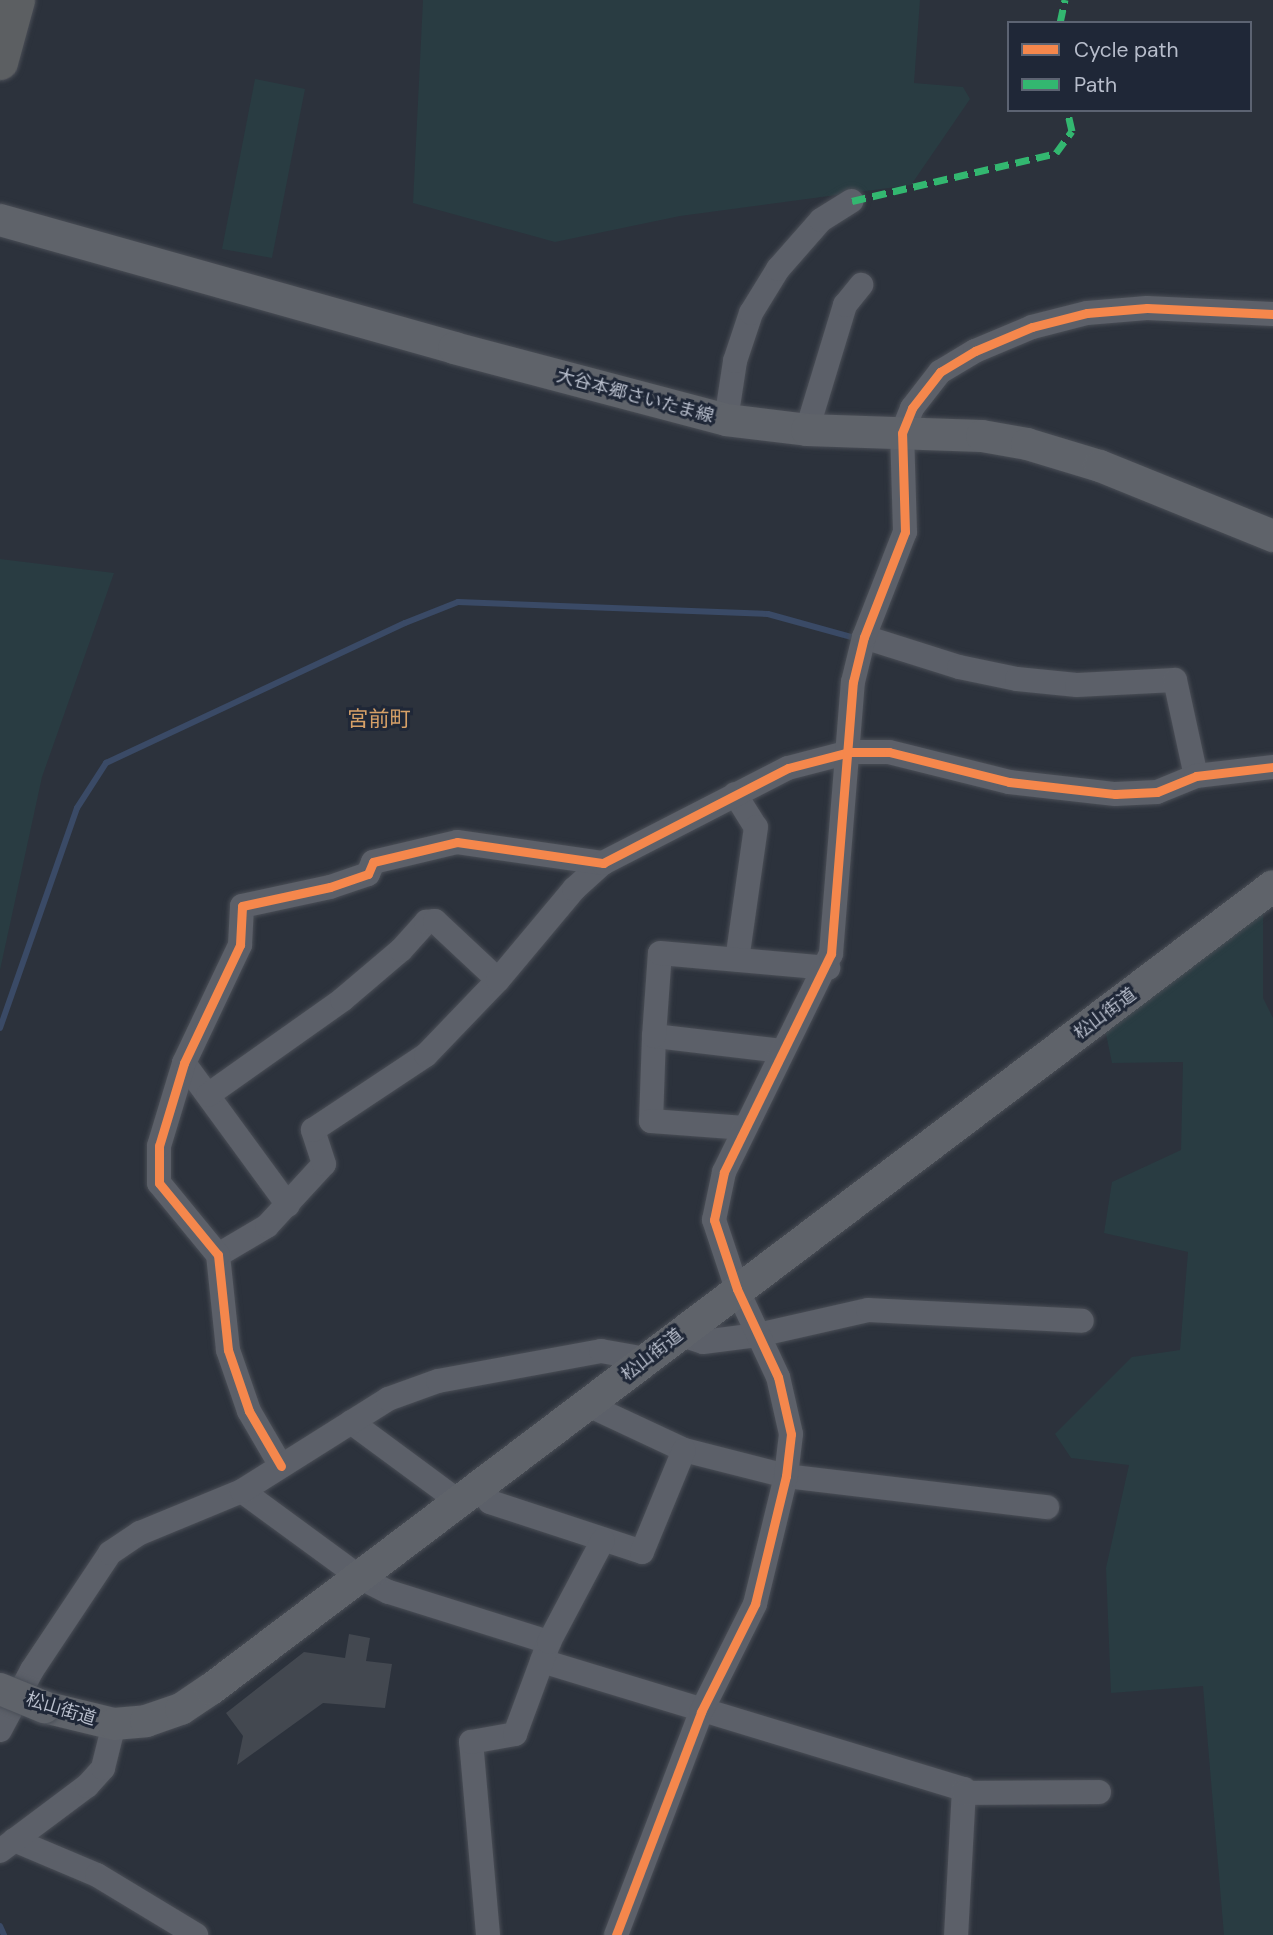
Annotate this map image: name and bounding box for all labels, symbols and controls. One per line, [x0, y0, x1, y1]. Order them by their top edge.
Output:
legend [1007, 21, 1252, 112]
text: Cycle path [1074, 36, 1179, 64]
text: Path [1074, 71, 1117, 99]
street label: 大谷本郷さいたま線 [554, 365, 716, 427]
district label: 宮前町 [348, 706, 410, 732]
street label: 松山街道 [1070, 984, 1140, 1044]
street label: 松山街道 [617, 1324, 687, 1386]
street label: 松山街道 [23, 1688, 99, 1730]

